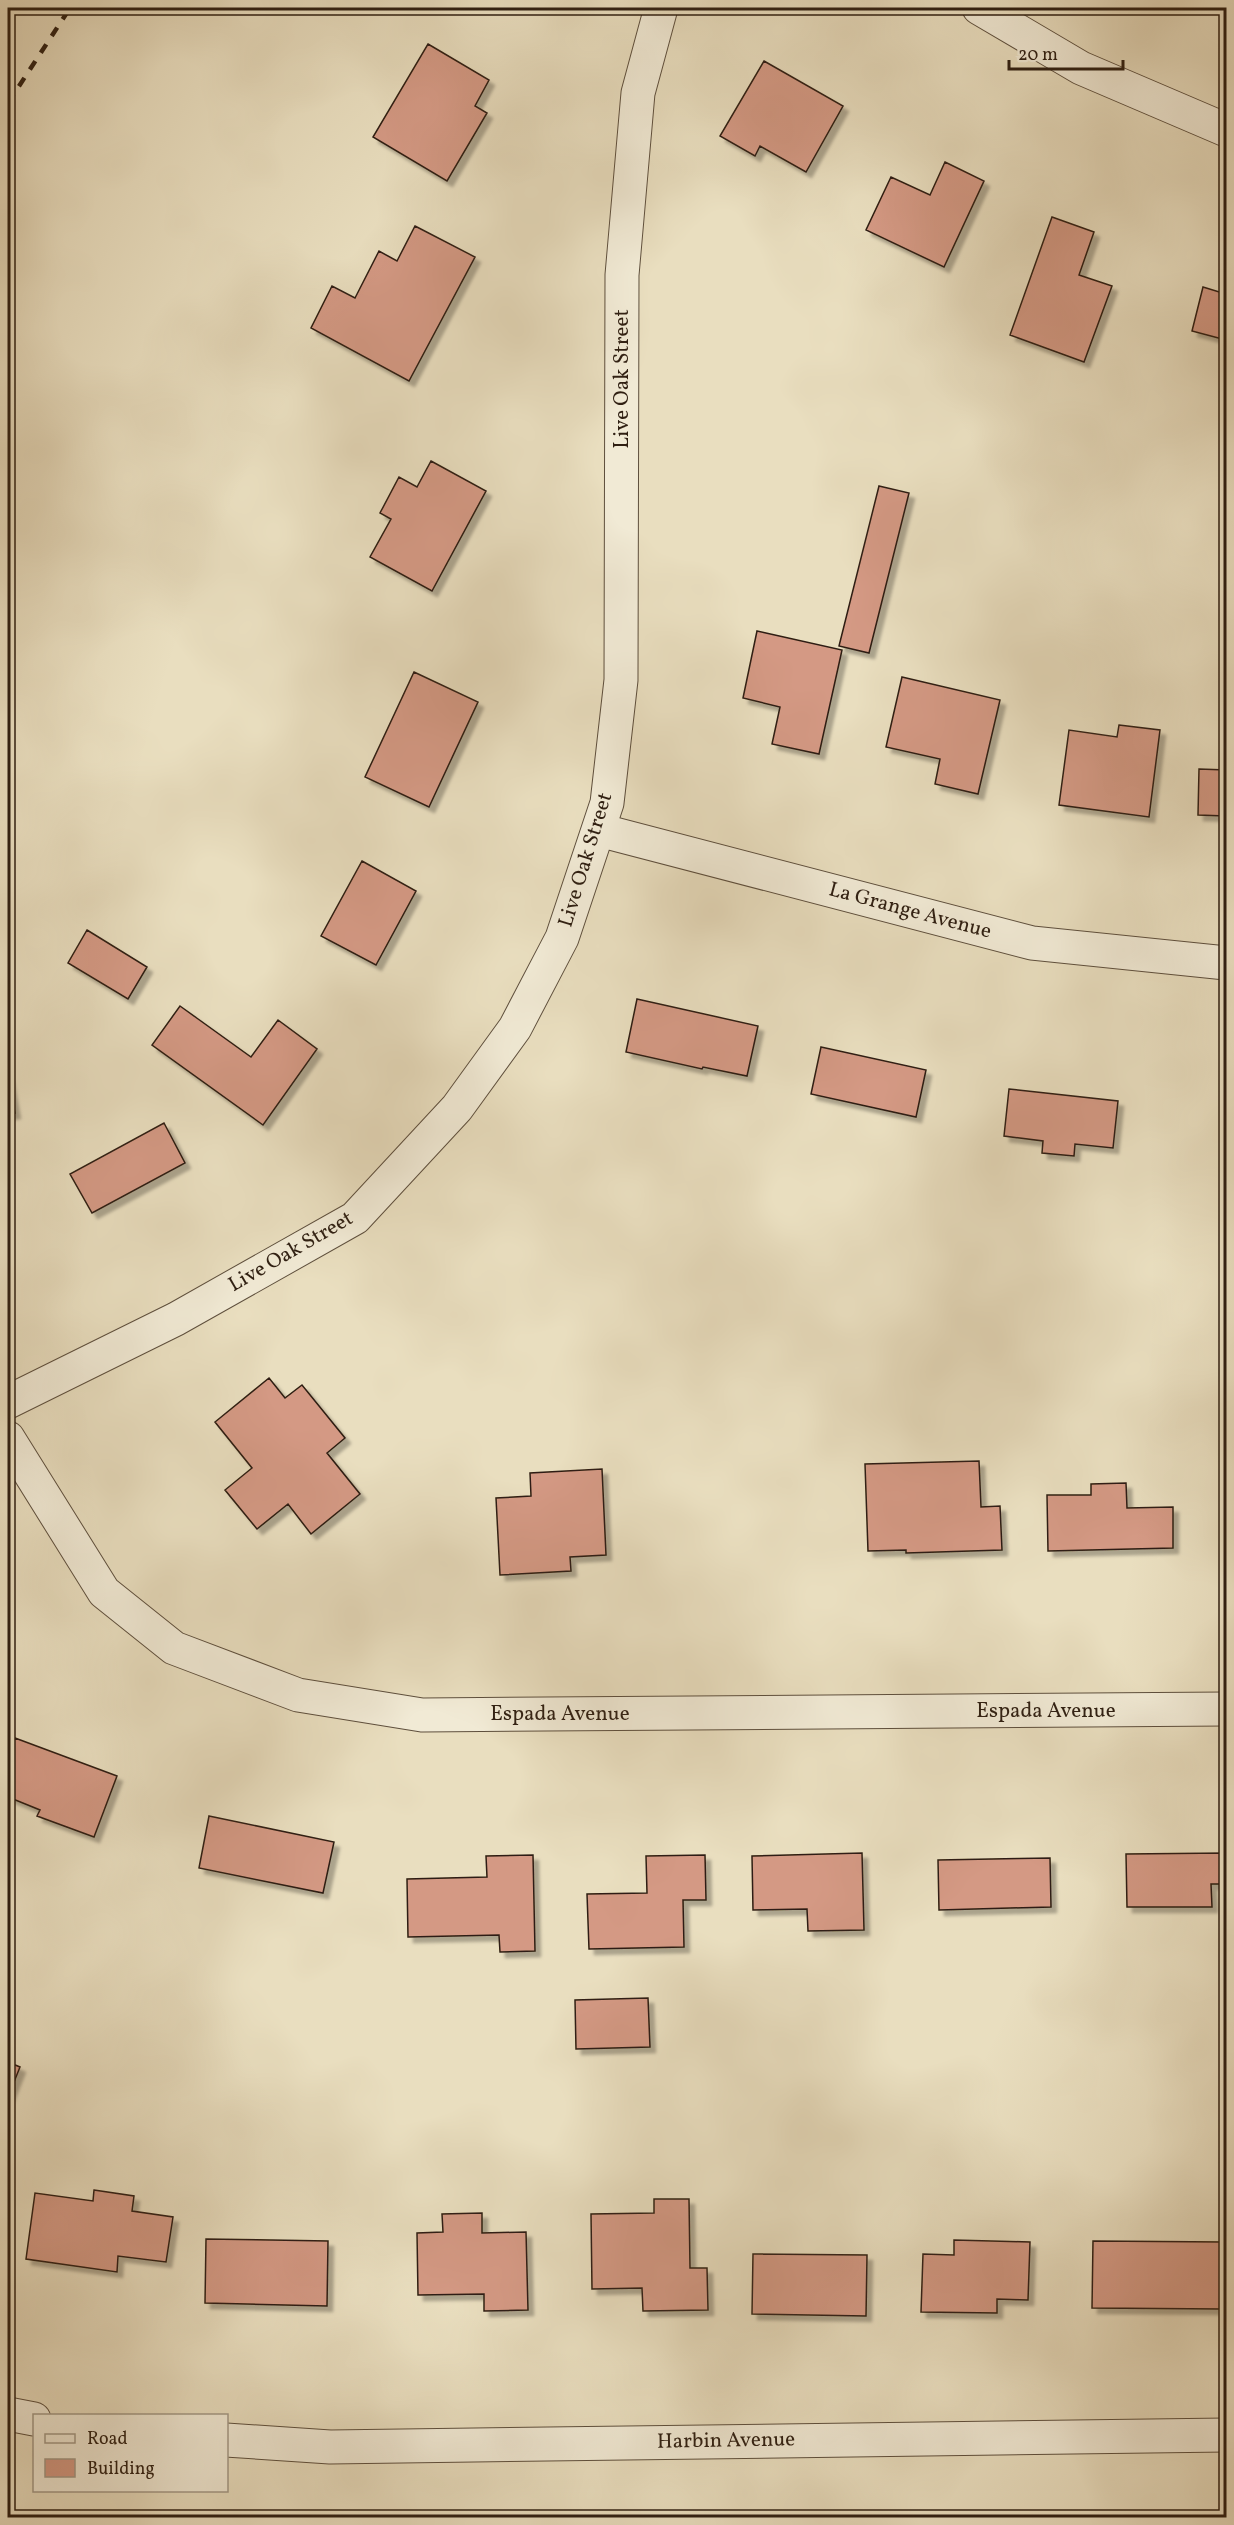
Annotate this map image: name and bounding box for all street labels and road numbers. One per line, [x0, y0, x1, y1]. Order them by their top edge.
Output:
street label: Live Oak Street [608, 309, 637, 449]
street label: Live Oak Street [552, 789, 620, 931]
street label: La Grange Avenue [826, 875, 995, 947]
street label: Live Oak Street [223, 1205, 359, 1299]
street label: Espada Avenue [976, 1697, 1116, 1726]
street label: Espada Avenue [490, 1700, 630, 1729]
street label: Harbin Avenue [657, 2425, 795, 2457]

